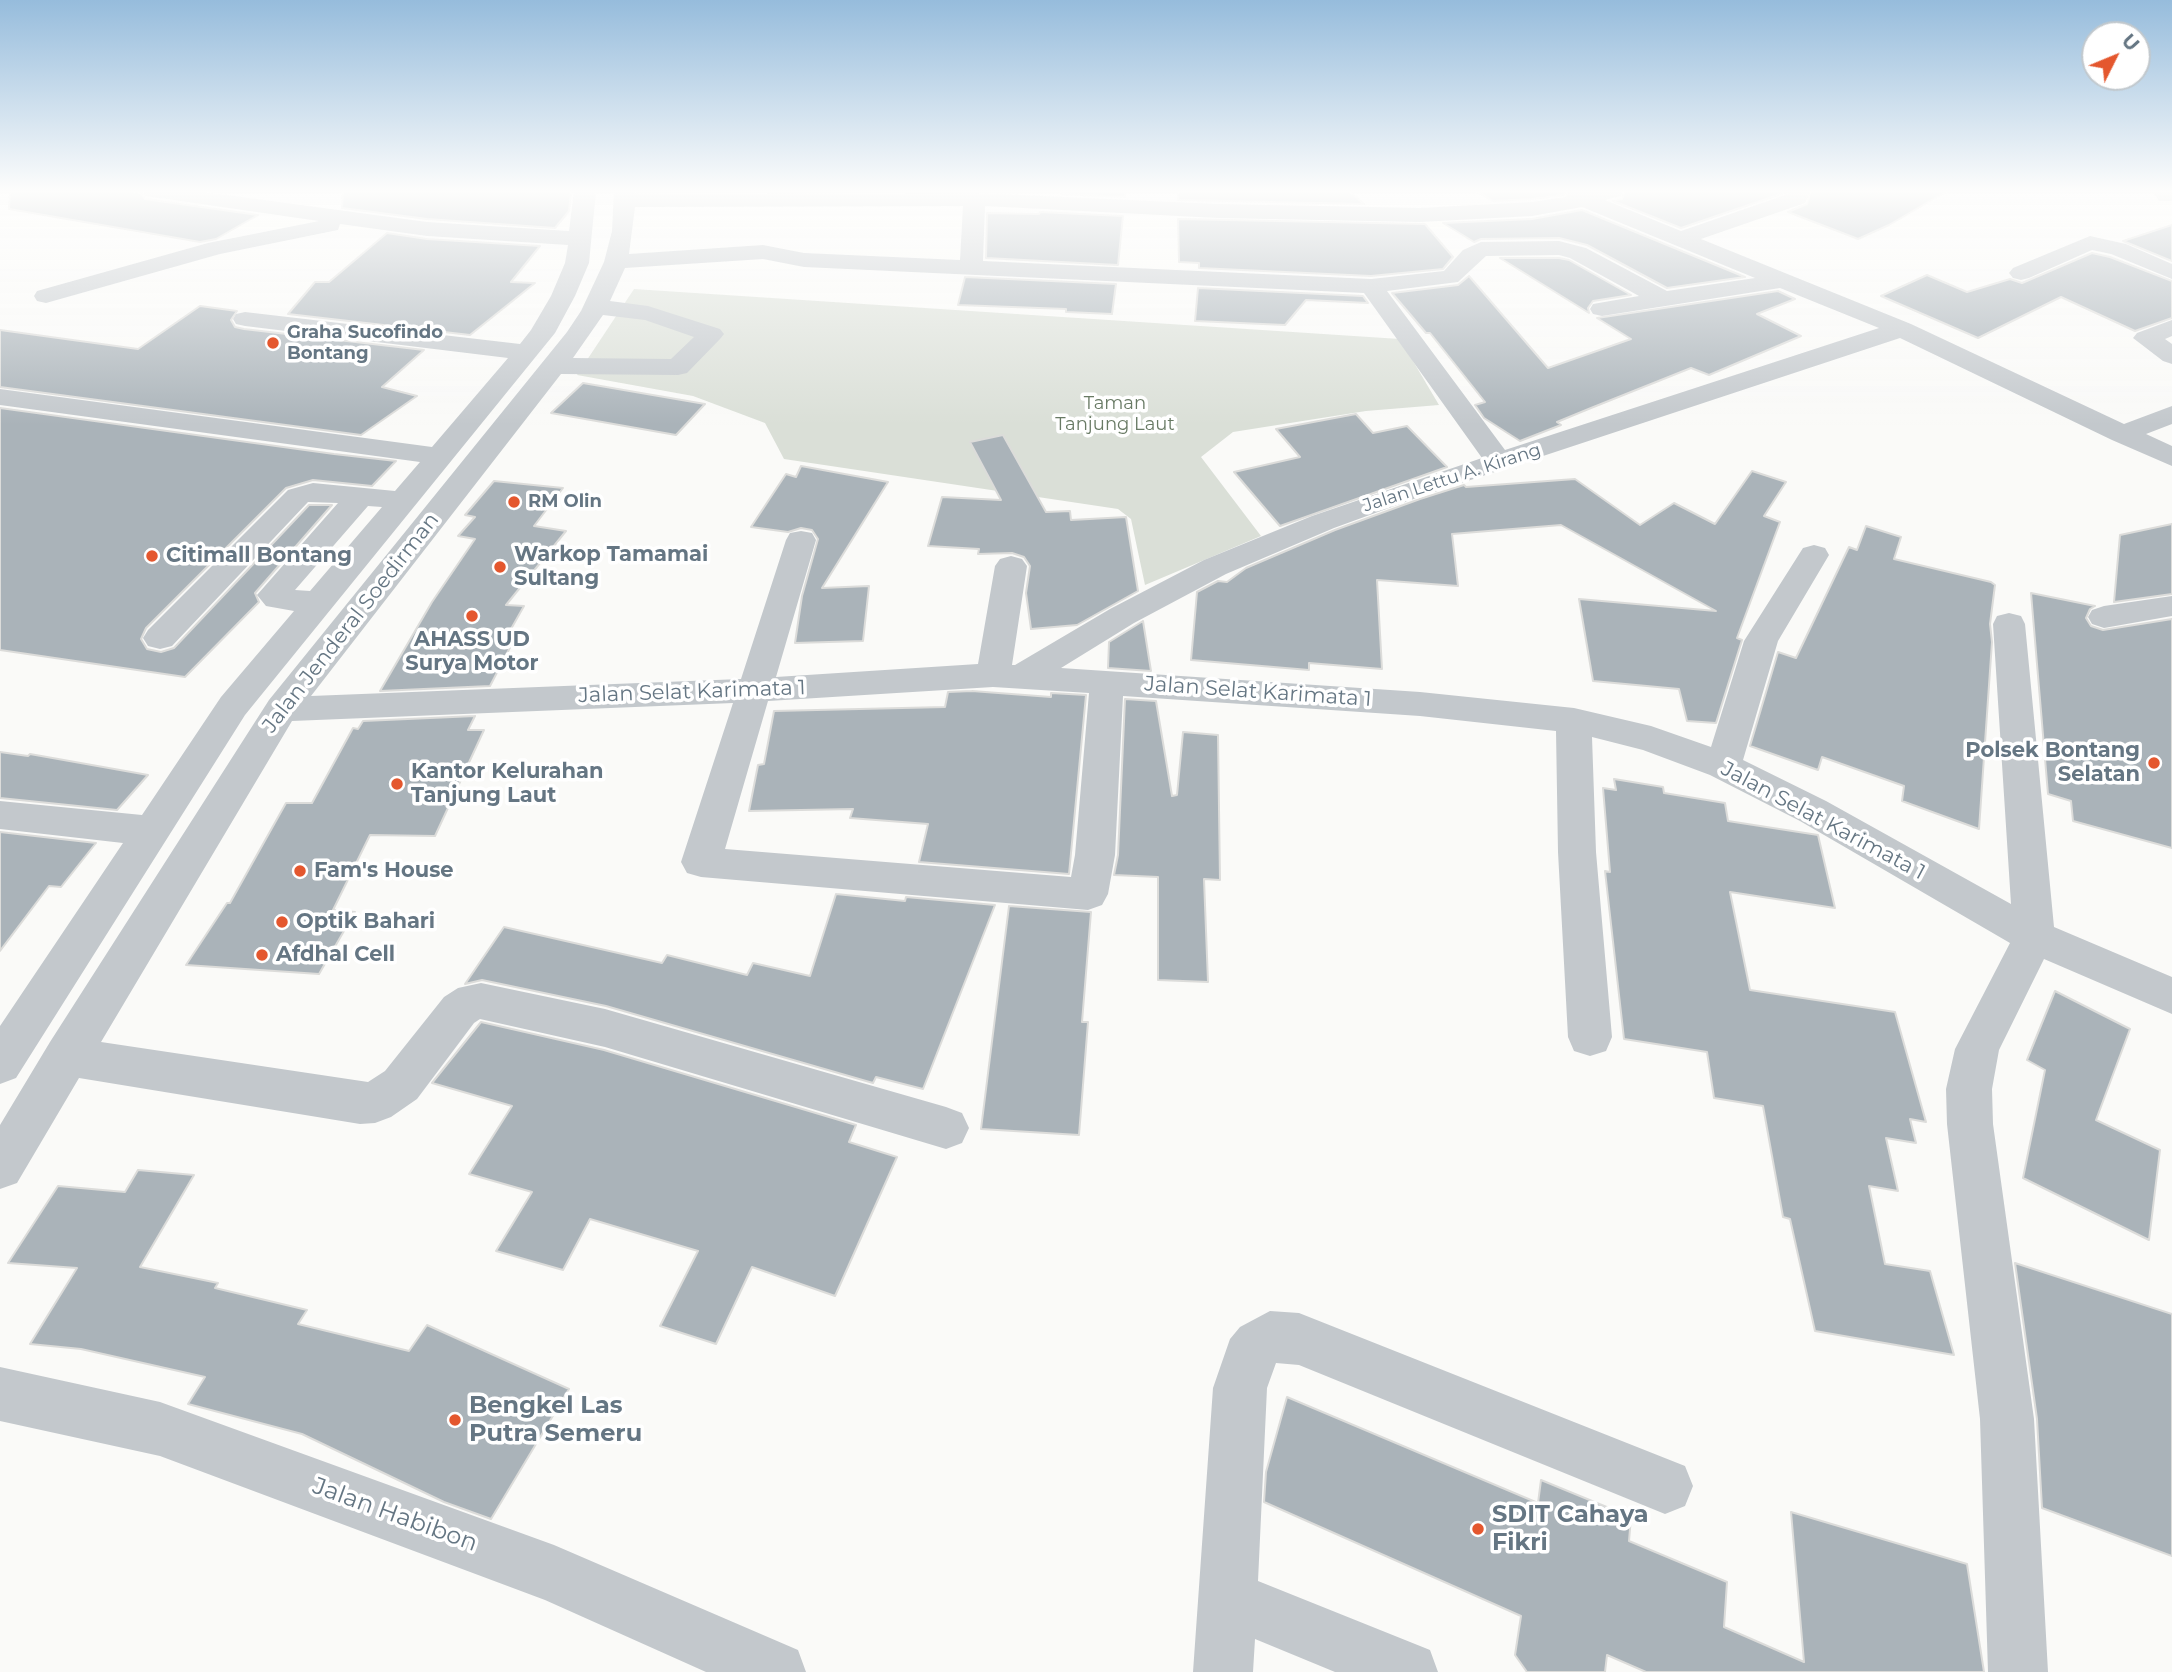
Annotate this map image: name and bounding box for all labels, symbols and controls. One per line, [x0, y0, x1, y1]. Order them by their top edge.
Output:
north arrow [2081, 21, 2151, 91]
text: U [2117, 29, 2144, 56]
place label: Graha Sucofindo Bontang [287, 322, 443, 364]
marker: Graha Sucofindo Bontang [265, 335, 281, 351]
park label: Taman Tanjung Laut [1055, 393, 1175, 436]
street label: Jalan Lettu A. Kirang [1360, 439, 1544, 517]
place label: RM Olin [528, 491, 602, 513]
marker: RM Olin [506, 494, 522, 510]
street label: Jalan Jenderal Soedirman [257, 508, 445, 738]
place label: Warkop Tamamai Sultang [514, 542, 708, 592]
place label: Citimall Bontang [166, 543, 352, 569]
marker: Citimall Bontang [144, 548, 160, 564]
marker: Warkop Tamamai Sultang [492, 559, 508, 575]
marker: AHASS UD Surya Motor [464, 608, 480, 624]
place label: AHASS UD Surya Motor [405, 627, 539, 677]
street label: Jalan Selat Karimata 1 [1144, 671, 1372, 713]
street label: Jalan Selat Karimata 1 [578, 675, 806, 709]
place label: Polsek Bontang Selatan [1965, 738, 2140, 788]
marker: Polsek Bontang Selatan [2146, 755, 2162, 771]
street label: Jalan Selat Karimata 1 [1717, 756, 1929, 886]
place label: Kantor Kelurahan Tanjung Laut [411, 759, 604, 809]
marker: Kantor Kelurahan Tanjung Laut [389, 776, 405, 792]
place label: Fam's House [314, 858, 454, 884]
marker: Fam's House [292, 863, 308, 879]
place label: Optik Bahari [296, 909, 435, 935]
marker: Optik Bahari [274, 914, 290, 930]
place label: Afdhal Cell [276, 942, 395, 968]
marker: Afdhal Cell [254, 947, 270, 963]
place label: Bengkel Las Putra Semeru [469, 1392, 642, 1448]
marker: Bengkel Las Putra Semeru [447, 1412, 463, 1428]
street label: Jalan Habibon [309, 1472, 481, 1558]
place label: SDIT Cahaya Fikri [1492, 1501, 1649, 1557]
marker: SDIT Cahaya Fikri [1470, 1521, 1486, 1537]

